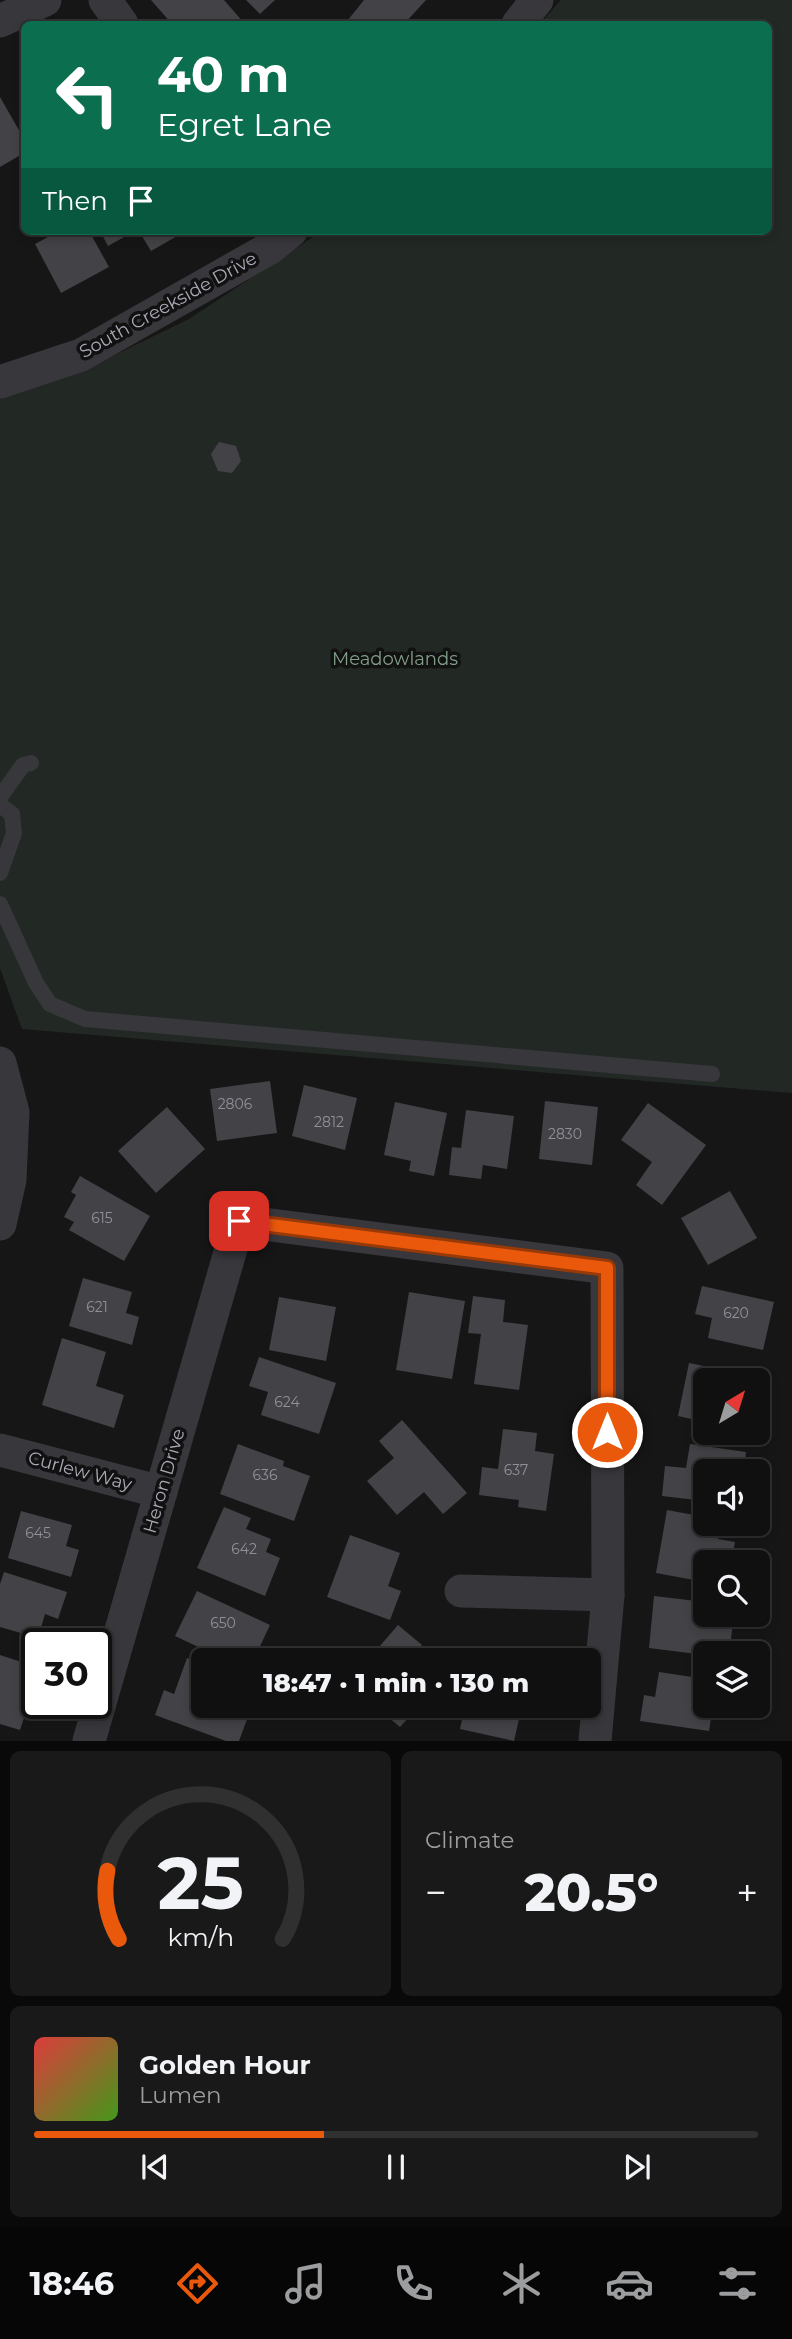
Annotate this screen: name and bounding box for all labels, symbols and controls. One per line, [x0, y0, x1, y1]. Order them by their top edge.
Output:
text: 40 m [157, 45, 289, 104]
icon: left [42, 49, 133, 140]
text: Egret Lane [157, 105, 332, 144]
icon: arrive [122, 182, 160, 220]
text: Then [42, 185, 108, 217]
street label: South Creekside Drive [76, 247, 261, 363]
park label: Meadowlands [332, 648, 458, 670]
house number: 2806 [218, 1095, 253, 1113]
house number: 2812 [314, 1113, 344, 1131]
house number: 2830 [548, 1125, 582, 1143]
pin [209, 1191, 269, 1251]
icon: arrive [220, 1202, 258, 1240]
house number: 615 [91, 1209, 113, 1227]
house number: 621 [86, 1298, 108, 1316]
house number: 620 [723, 1304, 749, 1322]
north arrow [693, 1368, 770, 1446]
map controls [693, 1368, 770, 1718]
house number: 624 [274, 1393, 300, 1411]
position arrow [570, 1395, 644, 1469]
street label: Heron Drive [139, 1426, 189, 1536]
street label: Curlew Way [26, 1447, 135, 1495]
button: sound [693, 1459, 770, 1536]
house number: 637 [504, 1461, 528, 1479]
house number: 636 [253, 1466, 278, 1484]
house number: 645 [25, 1524, 51, 1542]
house number: 642 [231, 1540, 257, 1558]
button: search [693, 1550, 770, 1627]
house number: 650 [210, 1614, 236, 1632]
speed limit sign: 30 [21, 1628, 112, 1719]
button: layers [693, 1641, 770, 1718]
text: 18:47 · 1 min · 130 m [263, 1667, 529, 1699]
text: Climate [425, 1826, 514, 1854]
text: 25 [157, 1840, 244, 1928]
text: 20.5° [525, 1861, 658, 1924]
text: − [425, 1869, 447, 1916]
text: + [736, 1869, 758, 1916]
text: km/h [167, 1922, 234, 1952]
text: Golden Hour [139, 2049, 311, 2081]
text: Lumen [139, 2081, 222, 2109]
icon: previous [136, 2148, 174, 2186]
icon: pause [377, 2148, 415, 2186]
icon: next [618, 2148, 656, 2186]
icon: directions [173, 2259, 222, 2308]
icon: music [281, 2259, 330, 2308]
icon: phone [389, 2259, 438, 2308]
icon: climate [497, 2259, 546, 2308]
icon: car [605, 2259, 654, 2308]
icon: filters [713, 2259, 762, 2308]
text: 18:46 [30, 2264, 114, 2303]

